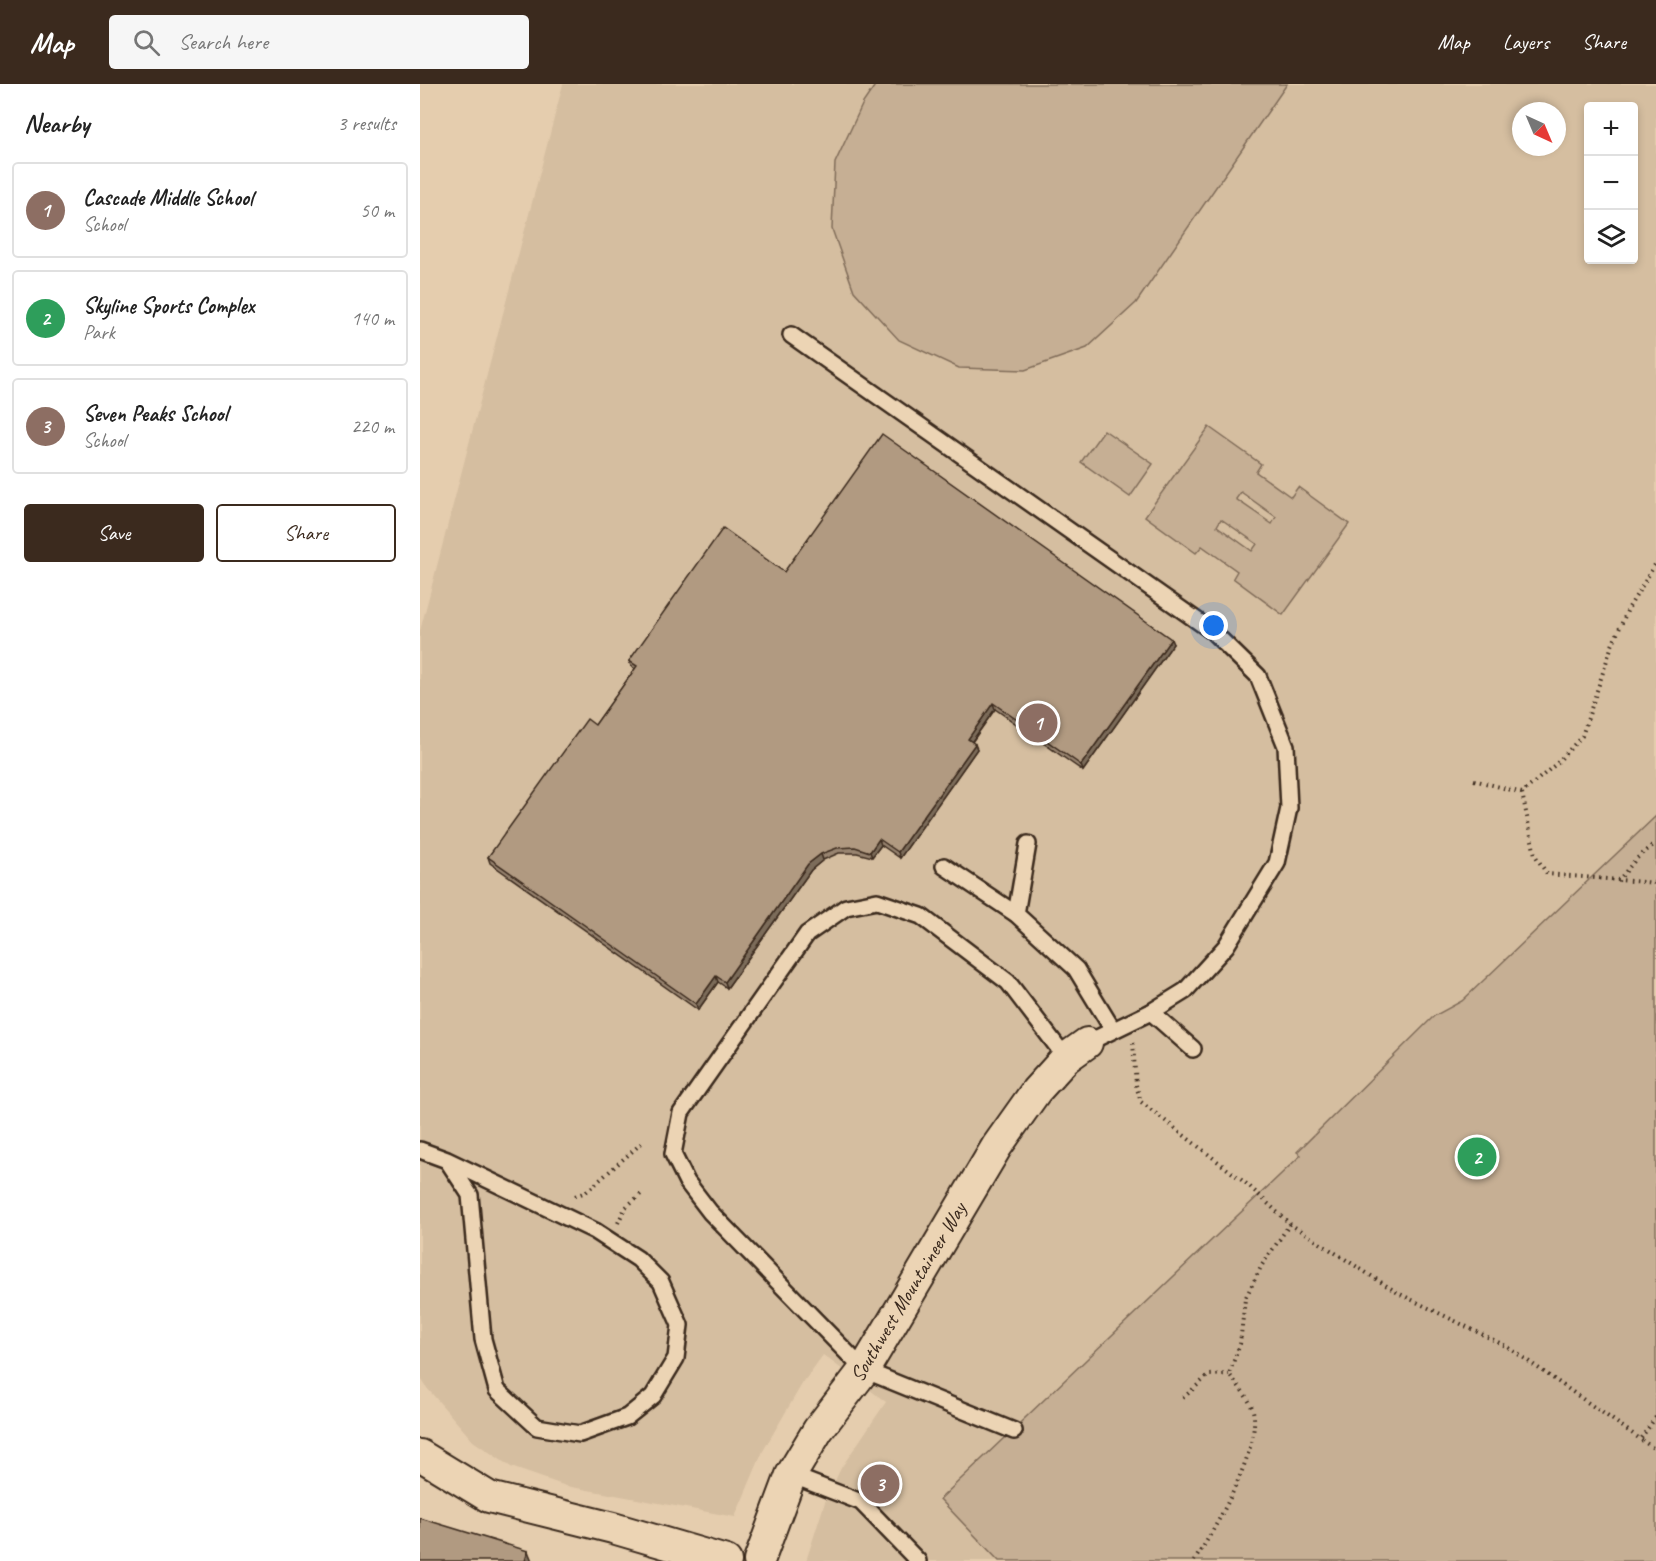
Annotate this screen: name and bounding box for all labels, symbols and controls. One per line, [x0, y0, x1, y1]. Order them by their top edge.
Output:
search box [109, 15, 529, 69]
text: Map [30, 25, 73, 60]
icon: search [130, 26, 163, 59]
text: Search here [178, 28, 268, 56]
text: Map [1437, 29, 1470, 55]
text: Layers [1503, 29, 1549, 55]
text: Share [1582, 29, 1626, 55]
north arrow [1512, 102, 1566, 156]
map controls [1584, 102, 1638, 264]
button: + [1584, 102, 1638, 156]
text: Nearby [24, 107, 89, 140]
text: 3 results [337, 111, 396, 136]
button: − [1584, 156, 1638, 210]
text: Cascade Middle School [83, 184, 253, 212]
text: 1 [41, 198, 50, 223]
text: 50 m [360, 198, 394, 223]
button: layers [1584, 210, 1638, 264]
text: School [83, 212, 126, 237]
text: Skyline Sports Complex [83, 292, 254, 320]
text: 2 [41, 306, 50, 331]
text: 140 m [351, 306, 394, 331]
text: Park [83, 320, 115, 345]
text: Seven Peaks School [83, 400, 227, 428]
text: 3 [41, 414, 50, 439]
text: 220 m [351, 414, 394, 439]
text: School [83, 428, 126, 453]
button: Save [24, 504, 204, 562]
button: Share [216, 504, 396, 562]
your location [1199, 611, 1228, 640]
pin: 1 [1018, 700, 1058, 746]
pin: 2 [1458, 1134, 1496, 1180]
street label: Southwest Mountaineer Way [844, 1196, 973, 1386]
pin: 3 [860, 1462, 900, 1506]

